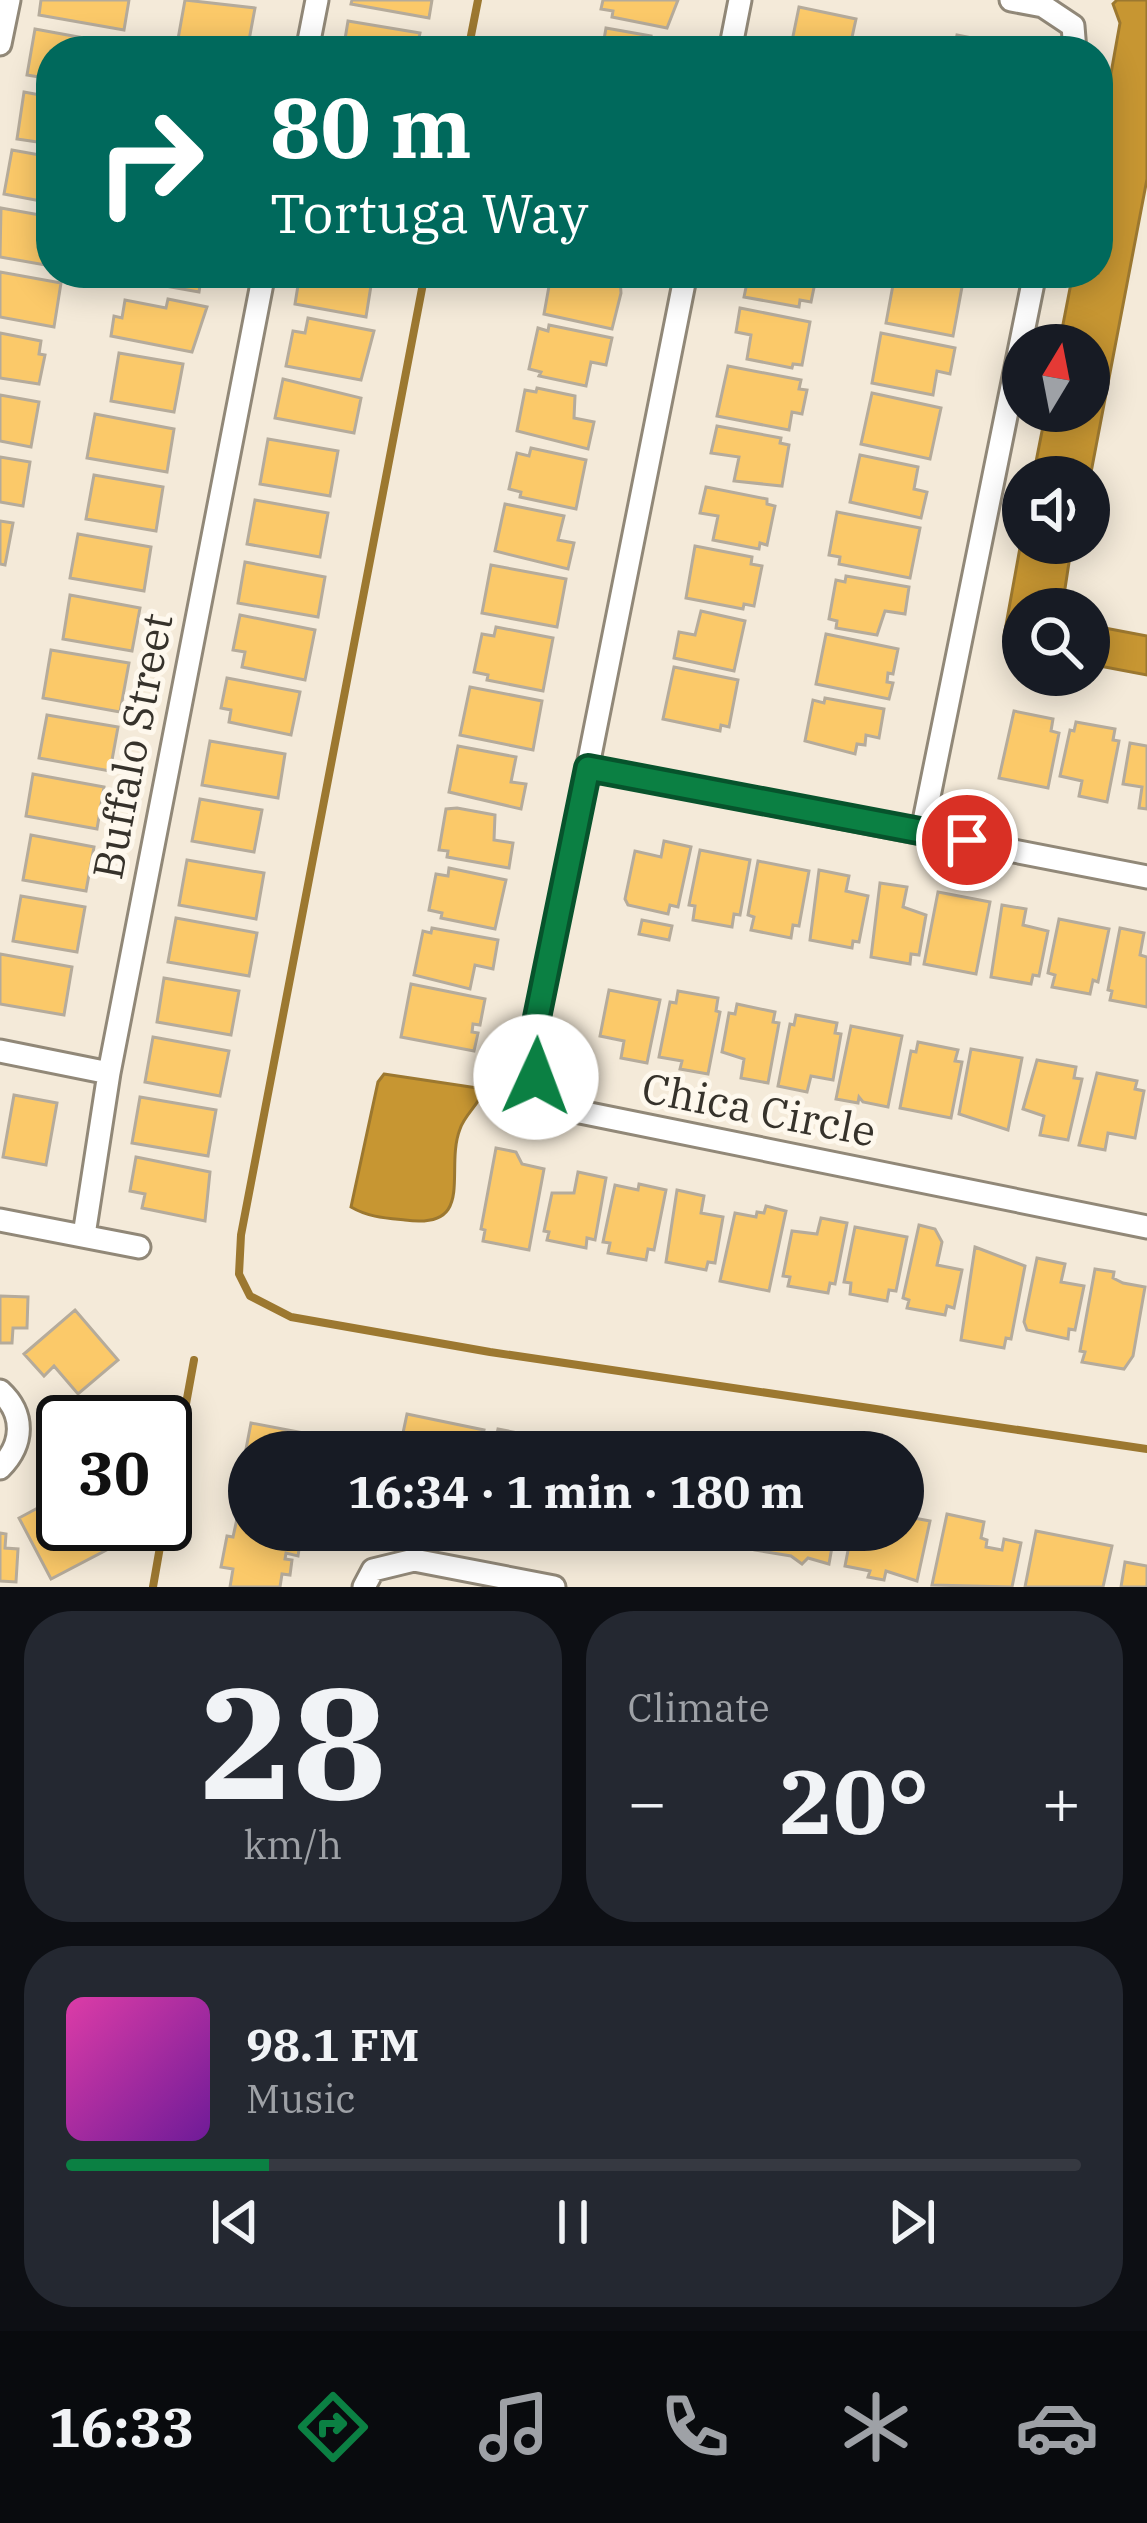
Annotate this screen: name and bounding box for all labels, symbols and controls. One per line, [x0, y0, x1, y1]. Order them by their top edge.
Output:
text: 80 m [270, 72, 472, 181]
icon: right [72, 84, 228, 240]
text: Tortuga Way [270, 178, 588, 248]
north arrow [1002, 324, 1110, 432]
map controls [1002, 324, 1110, 696]
button: sound [1002, 456, 1110, 564]
button: search [1002, 588, 1110, 696]
street label: Buffalo Street [79, 609, 185, 883]
pin [916, 789, 1018, 891]
icon: arrive [934, 807, 1000, 873]
position arrow [473, 1014, 599, 1140]
street label: Chica Circle [638, 1059, 880, 1159]
speed limit sign: 30 [36, 1395, 192, 1551]
text: 16:34 · 1 min · 180 m [348, 1462, 804, 1520]
text: 28 [199, 1639, 386, 1842]
text: Climate [628, 1682, 770, 1733]
text: 20° [779, 1742, 929, 1859]
text: − [628, 1758, 667, 1844]
text: + [1041, 1758, 1081, 1844]
text: km/h [243, 1819, 342, 1870]
text: 98.1 FM [246, 2015, 419, 2073]
text: Music [246, 2073, 356, 2124]
icon: previous [202, 2189, 268, 2255]
icon: pause [540, 2189, 606, 2255]
icon: next [879, 2189, 945, 2255]
icon: directions [291, 2385, 375, 2469]
icon: music [472, 2385, 556, 2469]
icon: phone [653, 2385, 737, 2469]
icon: climate [834, 2385, 918, 2469]
icon: car [1015, 2385, 1099, 2469]
text: 16:33 [48, 2392, 194, 2462]

